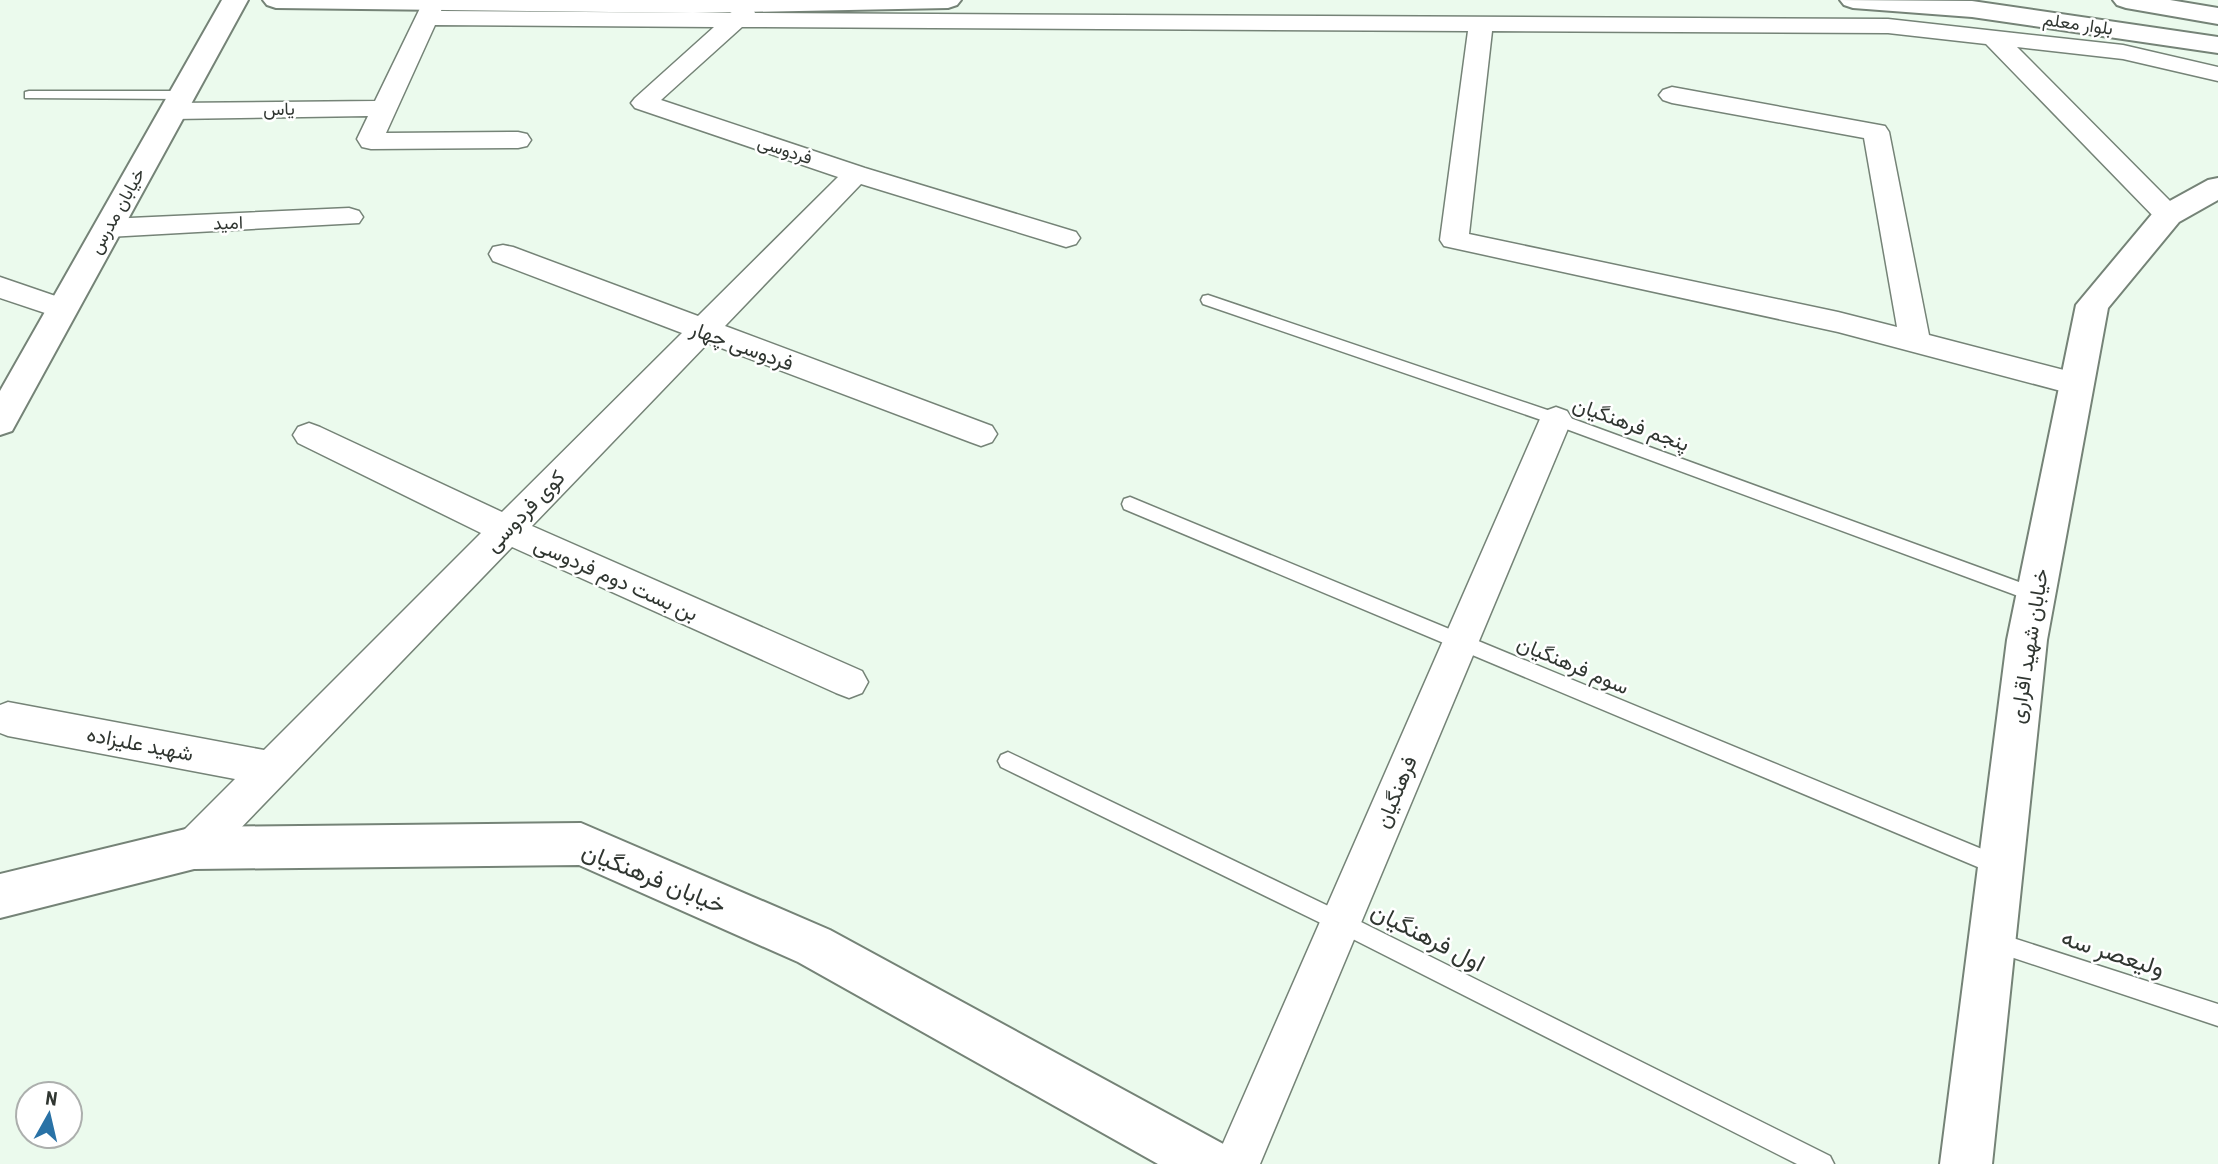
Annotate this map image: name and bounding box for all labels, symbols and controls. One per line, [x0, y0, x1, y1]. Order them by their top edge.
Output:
street label: بلوار معلم [2041, 8, 2114, 41]
street label: یاس [263, 98, 295, 120]
street label: فردوسی [755, 131, 815, 169]
street label: خیابان مدرس [84, 164, 150, 258]
street label: امید [213, 211, 243, 234]
street label: فردوسی چهار [686, 316, 797, 378]
street label: پنجم فرهنگیان [1569, 392, 1692, 458]
street label: کوی فردوسی [480, 465, 570, 557]
street label: بن بست دوم فردوسی [530, 532, 702, 628]
street label: خیابان شهید اقراری [2005, 567, 2054, 725]
street label: سوم فرهنگیان [1513, 631, 1632, 701]
street label: شهید علیزاده [85, 722, 195, 767]
street label: فرهنگیان [1370, 752, 1423, 832]
street label: خیابان فرهنگیان [578, 836, 730, 921]
street label: اول فرهنگیان [1366, 896, 1489, 978]
street label: ولیعصر سه [2058, 923, 2168, 984]
north arrow [14, 1080, 84, 1150]
text: N [44, 1086, 59, 1111]

